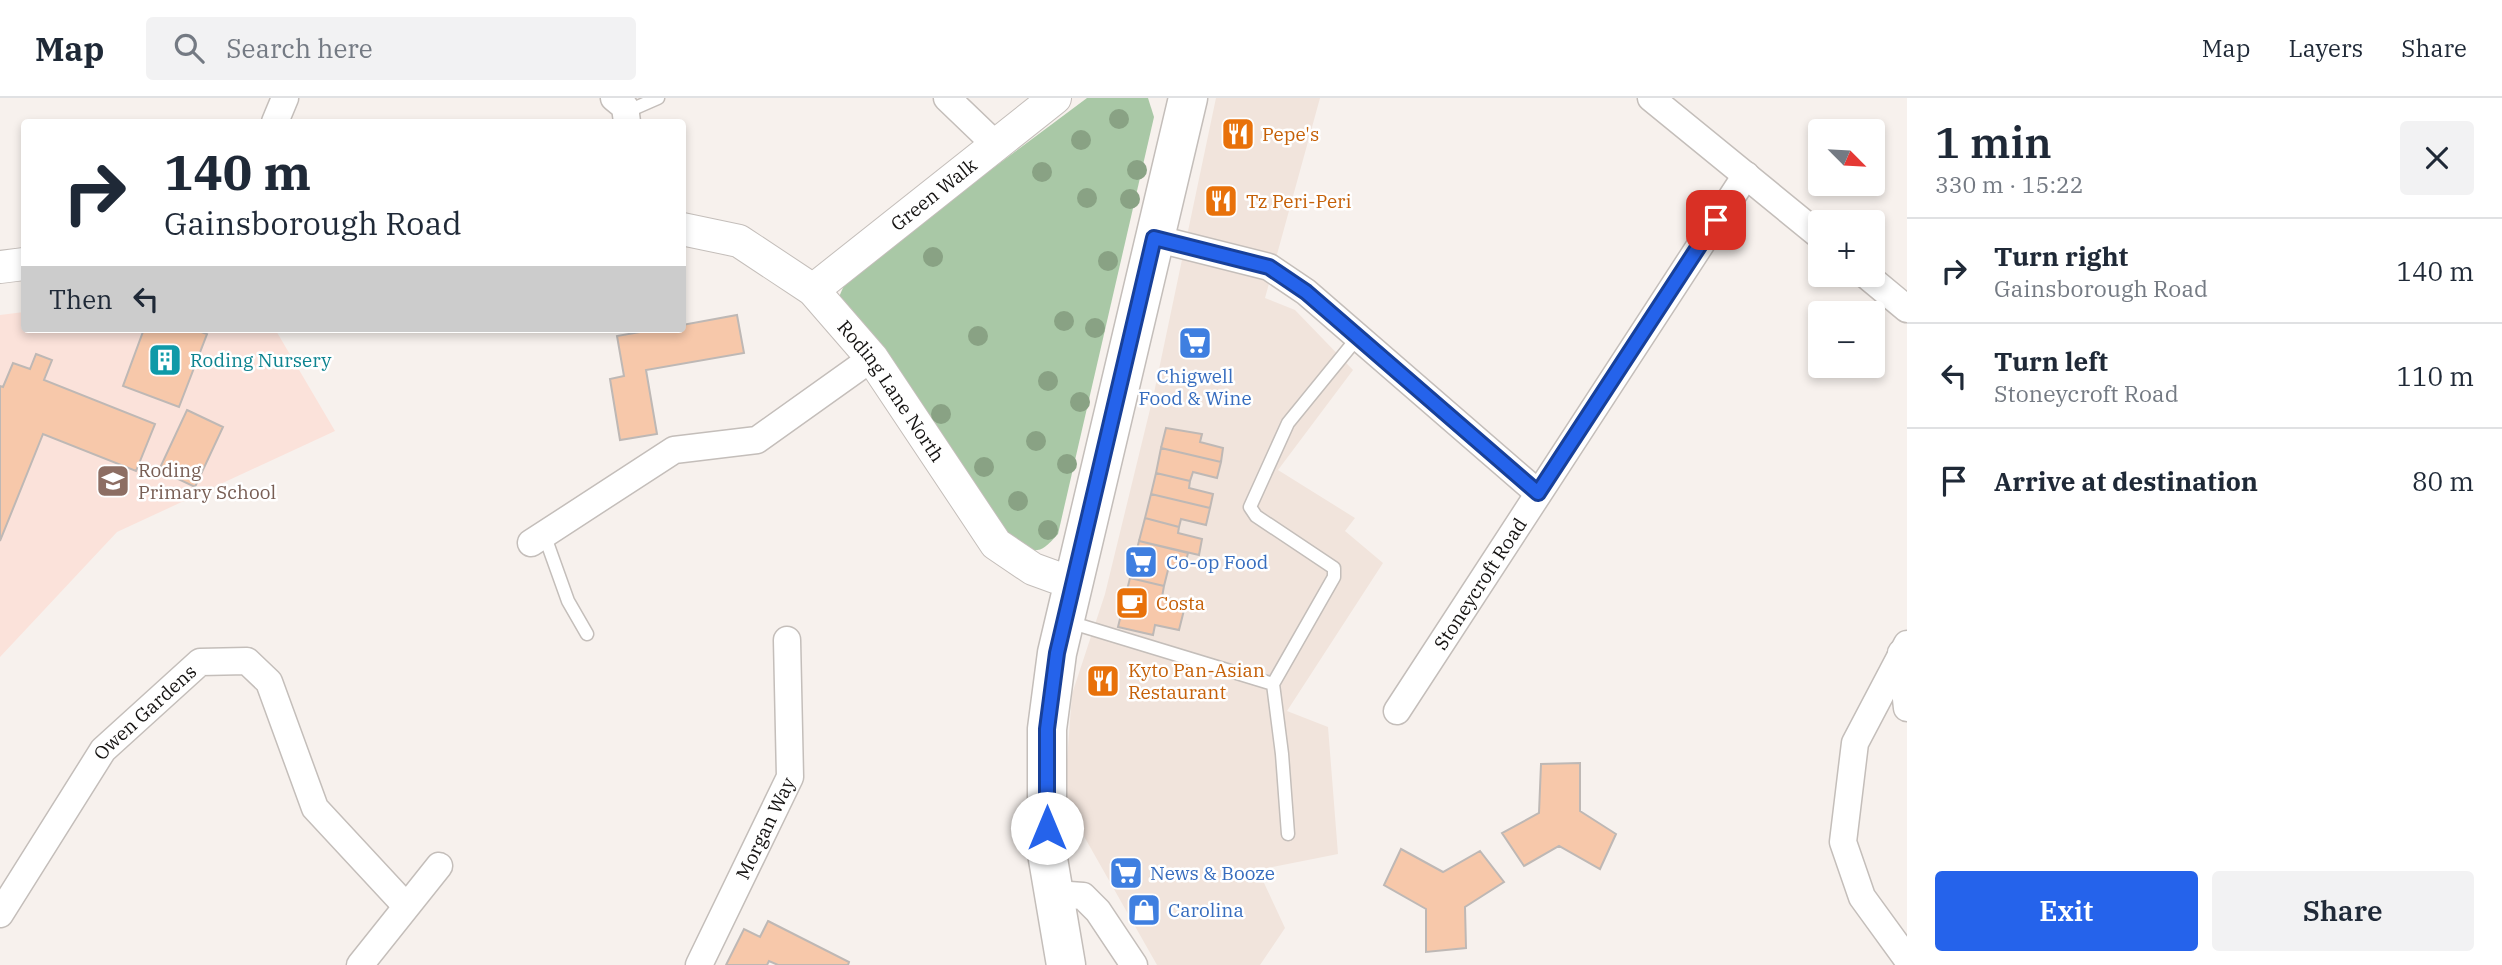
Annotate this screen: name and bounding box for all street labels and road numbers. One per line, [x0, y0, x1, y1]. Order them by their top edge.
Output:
street label: Green Walk [886, 153, 982, 236]
street label: Roding Lane North [832, 315, 950, 467]
street label: Stoneycroft Road [1428, 513, 1532, 654]
street label: Owen Gardens [88, 659, 201, 764]
street label: Morgan Way [730, 772, 800, 883]

